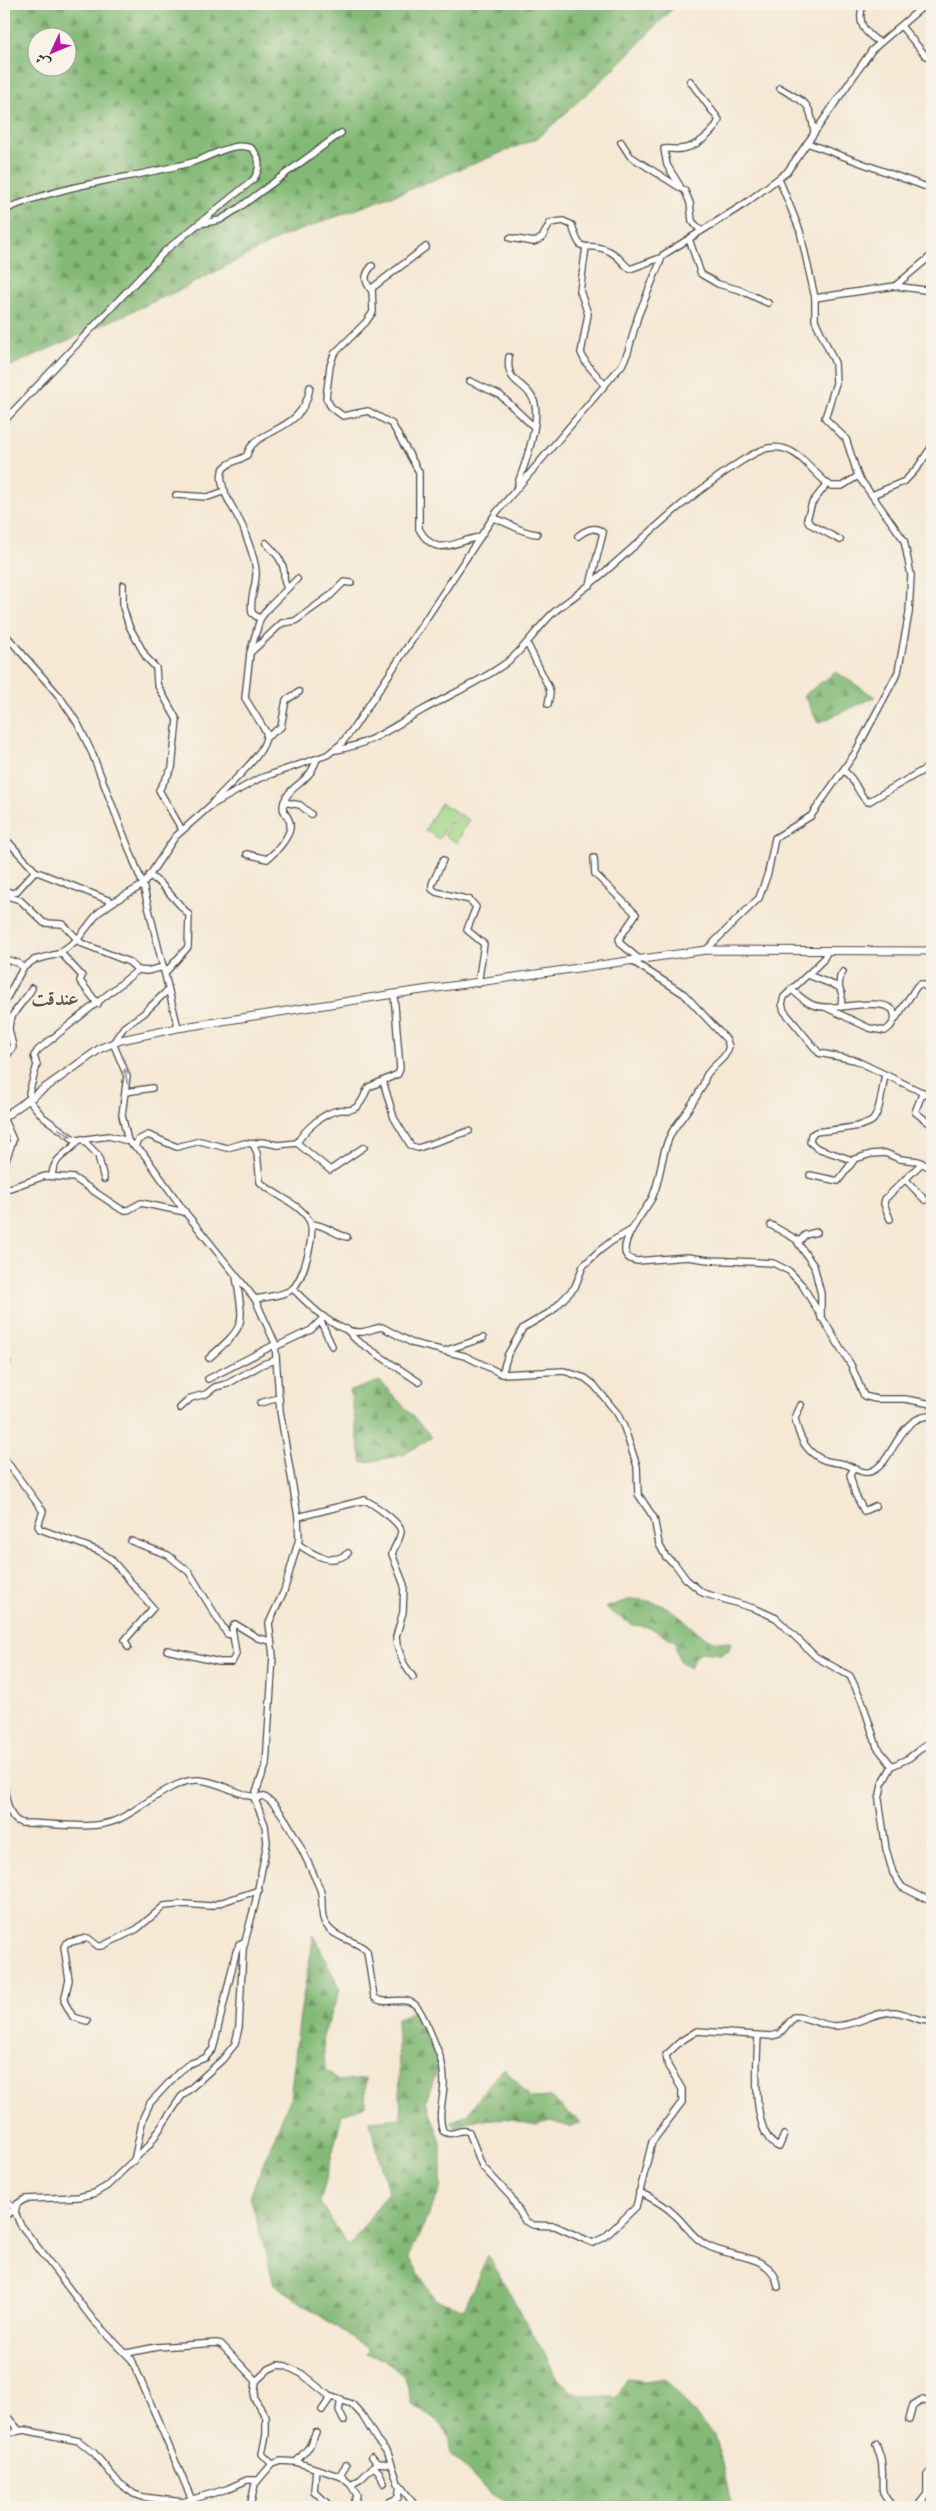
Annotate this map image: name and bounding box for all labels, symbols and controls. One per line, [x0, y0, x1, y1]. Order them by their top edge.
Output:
north arrow [28, 28, 78, 78]
text: ش [32, 50, 54, 72]
district label: عندقت [31, 986, 79, 1011]
one-way arrow [120, 1069, 130, 1085]
one-way arrow [58, 1128, 72, 1138]

